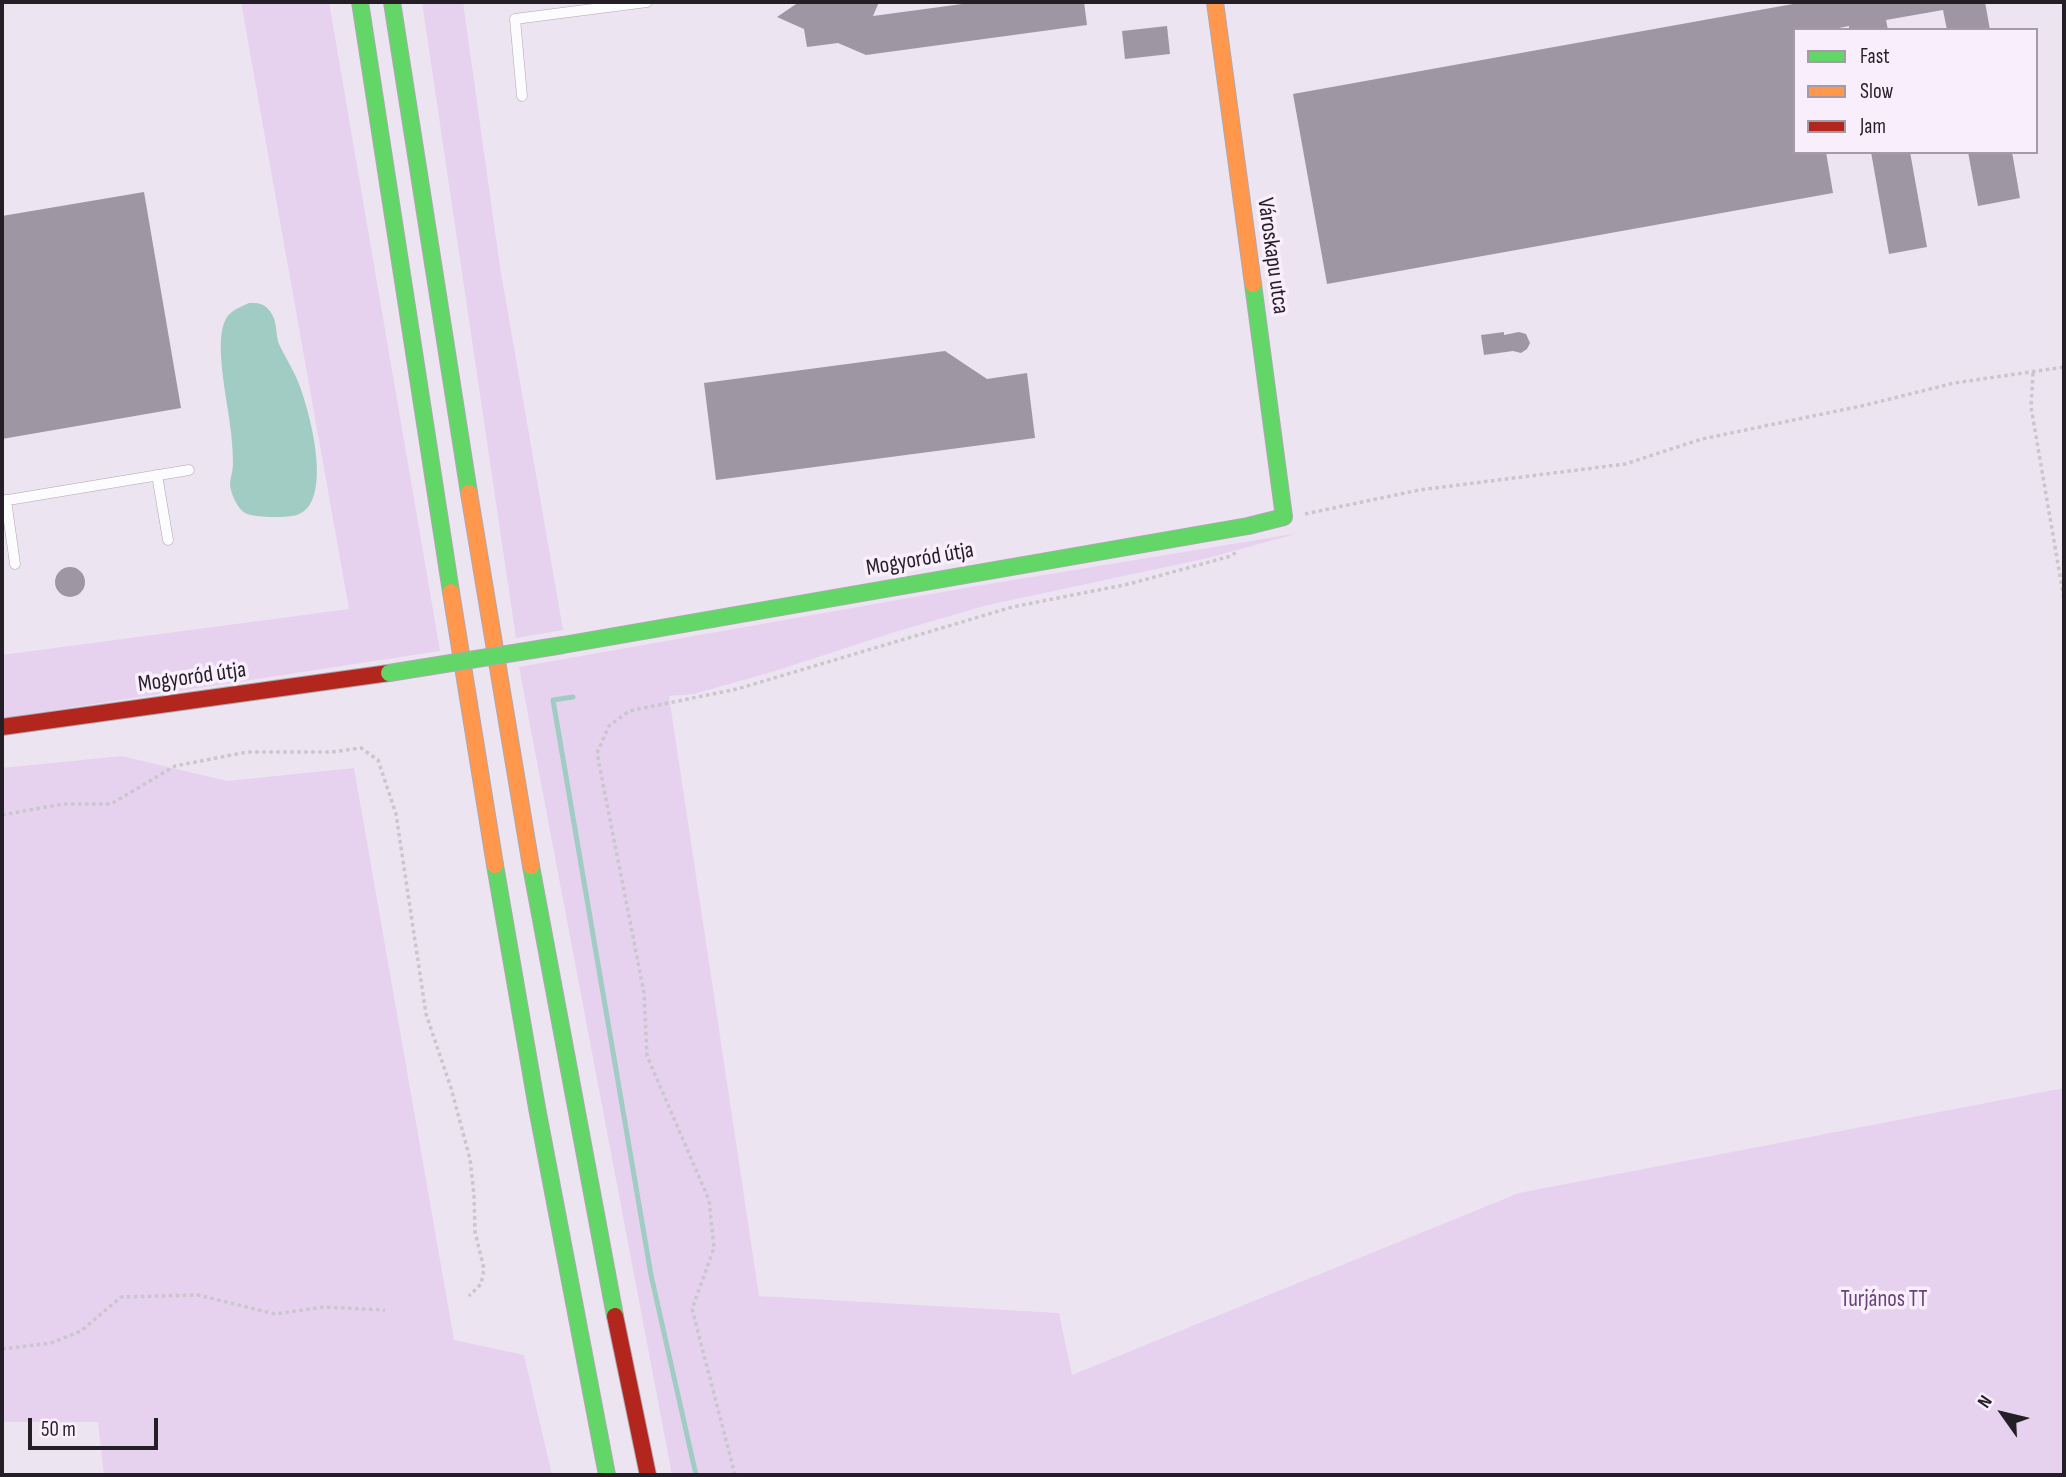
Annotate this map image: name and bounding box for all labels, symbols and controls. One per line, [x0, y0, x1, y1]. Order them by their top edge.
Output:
legend [1793, 28, 2038, 154]
text: Fast [1860, 44, 1890, 69]
text: Slow [1860, 79, 1893, 104]
text: Jam [1860, 114, 1886, 139]
street label: Városkapu utca [1250, 196, 1294, 316]
street label: Mogyoród útja [864, 537, 976, 583]
street label: Mogyoród útja [136, 657, 248, 699]
park label: Turjános TT [1841, 1286, 1927, 1314]
north arrow [1968, 1379, 2038, 1449]
text: N [1973, 1391, 1998, 1413]
scale bar [32, 1404, 161, 1448]
text: 50 m [41, 1417, 76, 1442]

